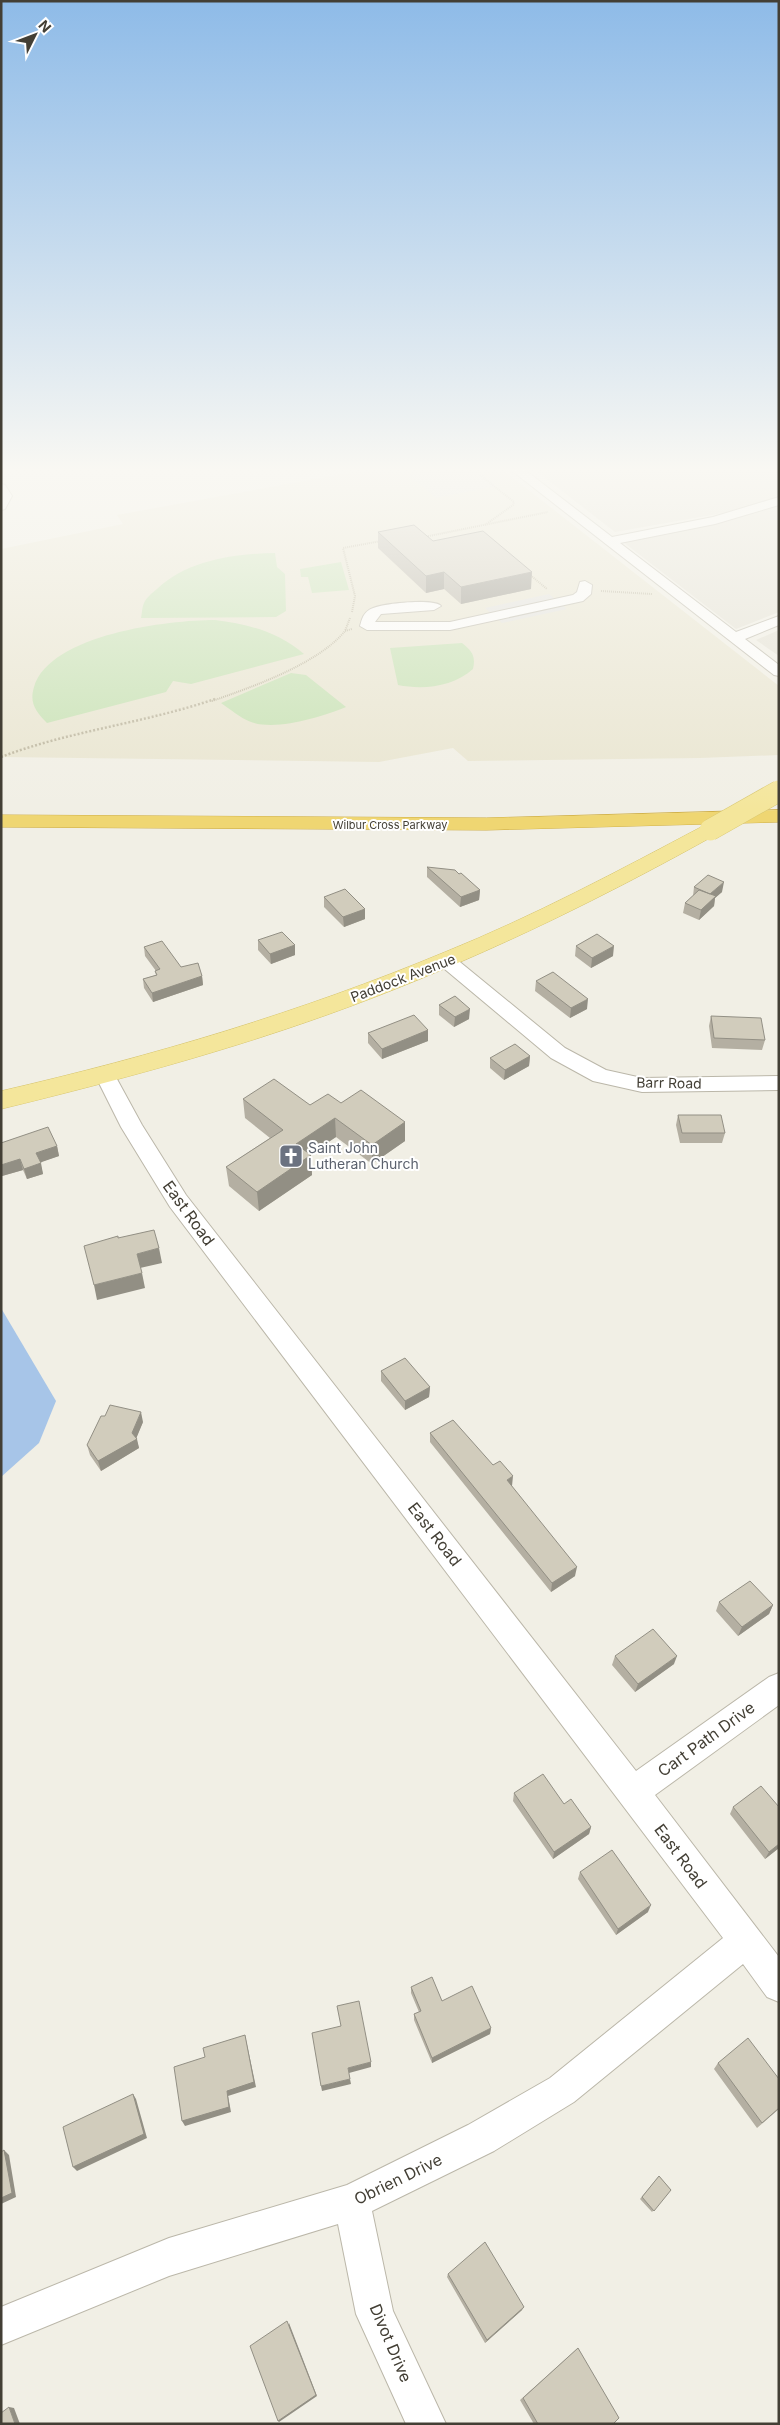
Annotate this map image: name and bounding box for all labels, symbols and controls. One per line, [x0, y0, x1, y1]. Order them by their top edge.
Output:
north arrow [10, 10, 60, 60]
text: N [35, 16, 55, 36]
street label: Wilbur Cross Parkway [333, 818, 447, 832]
street label: Paddock Avenue [348, 950, 458, 1005]
street label: Barr Road [636, 1073, 702, 1092]
place label: Saint John Lutheran Church [308, 1139, 419, 1172]
church icon: Saint John Lutheran Church [278, 1143, 304, 1169]
street label: East Road [159, 1177, 219, 1249]
street label: East Road [404, 1498, 466, 1570]
street label: Cart Path Drive [654, 1697, 758, 1781]
street label: East Road [650, 1820, 712, 1892]
street label: Obrien Drive [351, 2149, 445, 2209]
street label: Divot Drive [366, 2301, 416, 2385]

